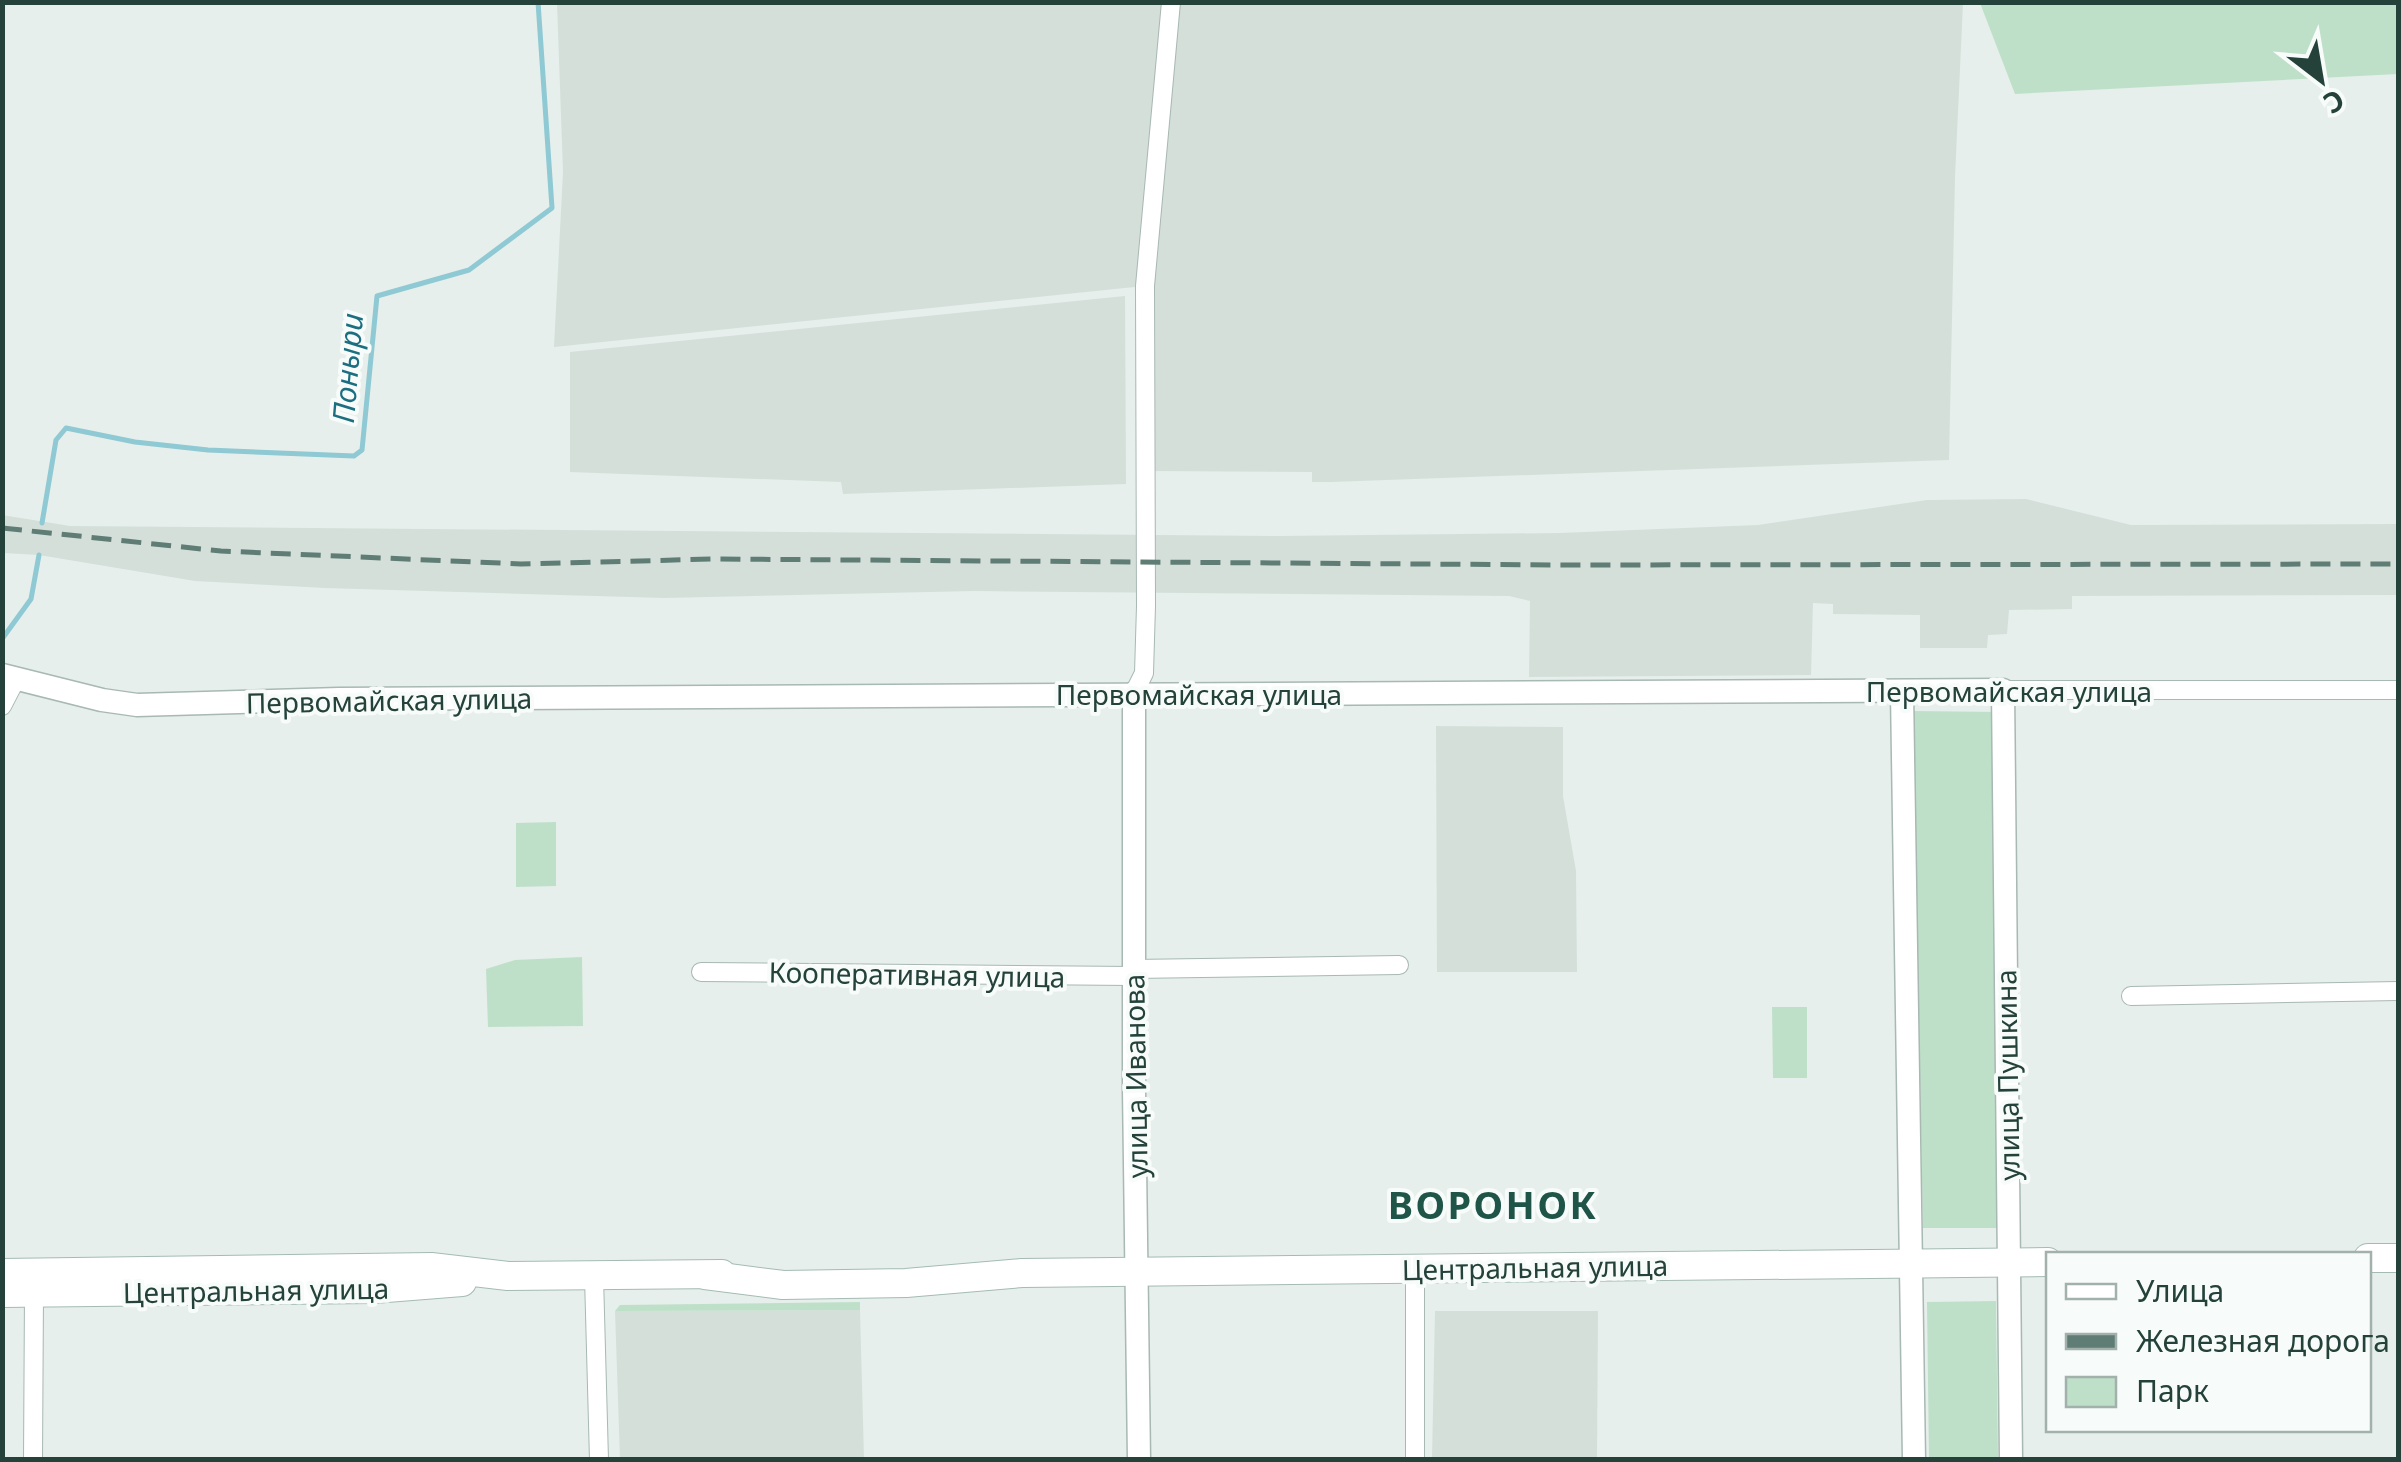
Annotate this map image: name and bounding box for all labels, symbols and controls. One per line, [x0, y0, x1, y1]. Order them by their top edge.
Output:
north arrow [2271, 30, 2371, 130]
text: С [2317, 81, 2352, 123]
water label: Поныри [322, 311, 372, 425]
street label: Первомайская улица [1866, 672, 2152, 710]
street label: Первомайская улица [1056, 675, 1342, 713]
street label: Первомайская улица [246, 679, 532, 721]
street label: Кооперативная улица [768, 952, 1066, 996]
street label: улица Пушкина [1986, 969, 2028, 1181]
street label: улица Иванова [1114, 973, 1156, 1179]
district label: ВОРОНОК [1388, 1178, 1598, 1230]
street label: Центральная улица [1402, 1246, 1668, 1288]
legend [2046, 1252, 2371, 1432]
street label: Центральная улица [123, 1269, 389, 1311]
text: Улица [2136, 1270, 2224, 1311]
text: Железная дорога [2136, 1320, 2390, 1361]
text: Парк [2136, 1370, 2209, 1411]

